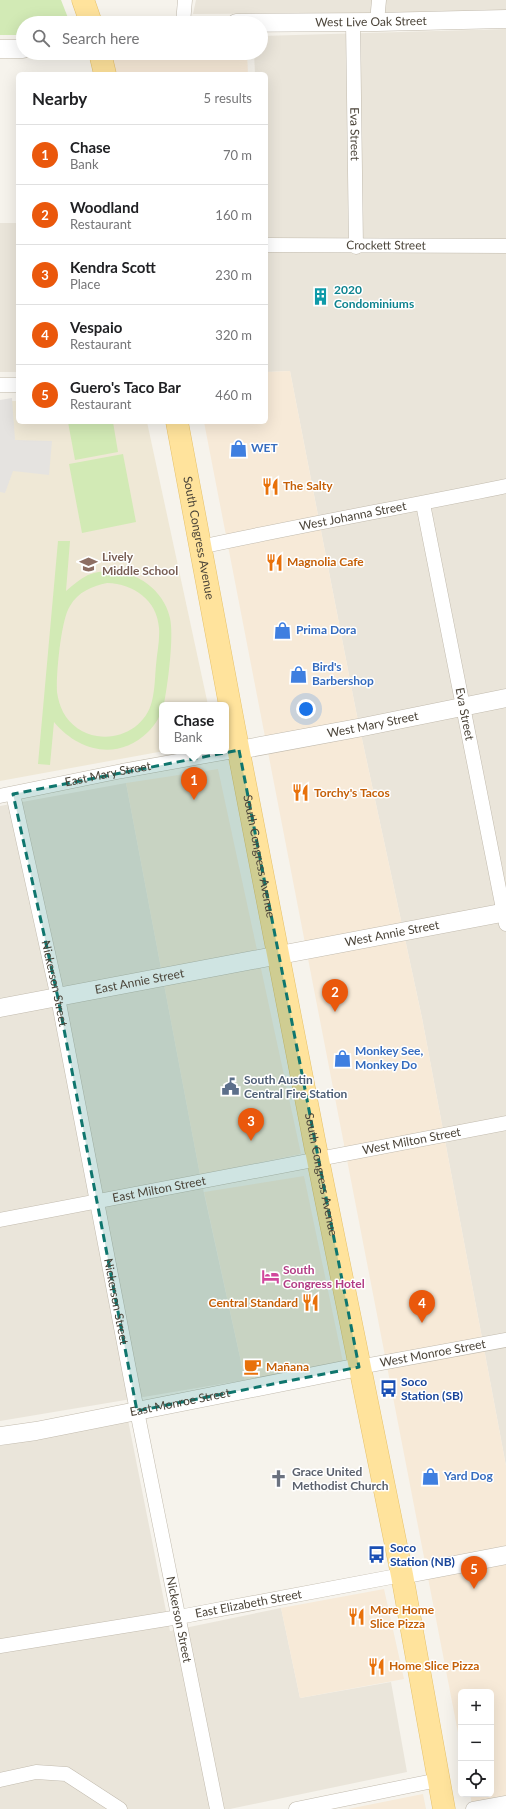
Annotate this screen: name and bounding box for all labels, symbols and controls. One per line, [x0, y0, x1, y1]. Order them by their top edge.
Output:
street label: West Live Oak Street [315, 13, 428, 29]
search box [16, 16, 268, 60]
icon: search [30, 27, 52, 49]
text: Search here [62, 29, 139, 47]
text: Nearby [32, 88, 87, 109]
text: 5 results [204, 90, 252, 106]
street label: Eva Street [347, 107, 363, 161]
text: Chase [70, 138, 111, 156]
text: 1 [41, 147, 49, 163]
text: 70 m [223, 147, 252, 163]
text: Bank [70, 156, 99, 172]
text: Woodland [70, 198, 139, 216]
text: 2 [41, 207, 49, 223]
text: 160 m [215, 207, 252, 223]
text: Restaurant [70, 216, 132, 232]
street label: Crockett Street [346, 237, 427, 253]
text: Kendra Scott [70, 258, 156, 276]
text: 3 [41, 267, 49, 283]
text: 230 m [215, 267, 252, 283]
text: Place [70, 276, 100, 292]
place label: 2020 Condominiums [334, 282, 414, 311]
building icon: 2020 Condominiums [311, 287, 331, 307]
text: Vespaio [70, 318, 122, 336]
text: 4 [41, 327, 49, 343]
text: 320 m [215, 327, 252, 343]
text: Restaurant [70, 336, 132, 352]
text: Guero's Taco Bar [70, 378, 181, 396]
text: 5 [41, 387, 49, 403]
text: 460 m [215, 387, 252, 403]
text: Restaurant [70, 396, 132, 412]
shop icon: WET [228, 438, 248, 458]
place label: WET [251, 440, 279, 455]
street label: South Congress Avenue [180, 475, 218, 601]
restaurant icon: The Salty [260, 476, 280, 496]
place label: The Salty [283, 478, 333, 493]
street label: West Johanna Street [298, 498, 408, 533]
place label: Lively Middle School [102, 549, 178, 578]
restaurant icon: Magnolia Cafe [264, 552, 284, 572]
school or university icon: Lively Middle School [79, 554, 99, 574]
place label: Magnolia Cafe [287, 554, 364, 569]
shop icon: Prima Dora [273, 620, 293, 640]
place label: Prima Dora [296, 622, 356, 637]
place label: Bird's Barbershop [312, 659, 374, 688]
shop icon: Bird's Barbershop [289, 664, 309, 684]
street label: Eva Street [452, 686, 478, 742]
your location [296, 699, 316, 719]
popup [159, 702, 229, 754]
street label: West Mary Street [326, 708, 420, 741]
text: Chase [174, 711, 214, 729]
text: Bank [174, 729, 202, 745]
street label: East Mary Street [63, 758, 153, 790]
pin: 1 [181, 767, 207, 800]
restaurant icon: Torchy's Tacos [291, 783, 311, 803]
place label: Torchy's Tacos [314, 785, 390, 800]
street label: South Congress Avenue [240, 793, 279, 919]
street label: West Annie Street [343, 917, 441, 949]
street label: Nickerson Street [39, 939, 71, 1028]
street label: East Annie Street [94, 965, 186, 997]
pin: 2 [322, 979, 348, 1012]
place label: Monkey See, Monkey Do [355, 1043, 423, 1072]
shop icon: Monkey See, Monkey Do [332, 1048, 352, 1068]
place label: South Austin Central Fire Station [244, 1072, 348, 1101]
public building icon: South Austin Central Fire Station [221, 1077, 241, 1097]
pin: 3 [238, 1108, 264, 1141]
street label: South Congress Avenue [302, 1111, 341, 1237]
street label: West Milton Street [361, 1124, 463, 1157]
street label: East Milton Street [111, 1173, 208, 1205]
street label: Nickerson Street [101, 1257, 132, 1347]
place label: South Congress Hotel [283, 1262, 365, 1291]
hotel icon: South Congress Hotel [260, 1267, 280, 1287]
pin: 4 [409, 1290, 435, 1323]
restaurant icon: Central Standard [301, 1293, 321, 1313]
place label: Central Standard [209, 1295, 298, 1310]
street label: West Monroe Street [379, 1336, 487, 1370]
cafe icon: Mañana [243, 1357, 263, 1377]
place label: Mañana [266, 1359, 309, 1374]
place label: Soco Station (SB) [401, 1374, 463, 1403]
bus stop icon: Soco Station (SB) [378, 1379, 398, 1399]
street label: East Monroe Street [128, 1385, 232, 1419]
place label: Grace United Methodist Church [292, 1464, 389, 1493]
shop icon: Yard Dog [421, 1466, 441, 1486]
place label: Yard Dog [443, 1468, 493, 1483]
church icon: Grace United Methodist Church [269, 1469, 289, 1489]
place label: Soco Station (NB) [390, 1540, 455, 1569]
bus stop icon: Soco Station (NB) [367, 1545, 387, 1565]
pin: 5 [461, 1556, 487, 1589]
street label: Nickerson Street [163, 1575, 196, 1664]
street label: East Elizabeth Street [194, 1586, 304, 1621]
place label: More Home Slice Pizza [370, 1602, 435, 1631]
restaurant icon: More Home Slice Pizza [347, 1607, 367, 1627]
restaurant icon: Home Slice Pizza [366, 1656, 386, 1676]
place label: Home Slice Pizza [389, 1658, 479, 1673]
map controls [458, 1689, 494, 1797]
button: + [458, 1689, 494, 1725]
button: − [458, 1725, 494, 1761]
button: locate [458, 1761, 494, 1797]

